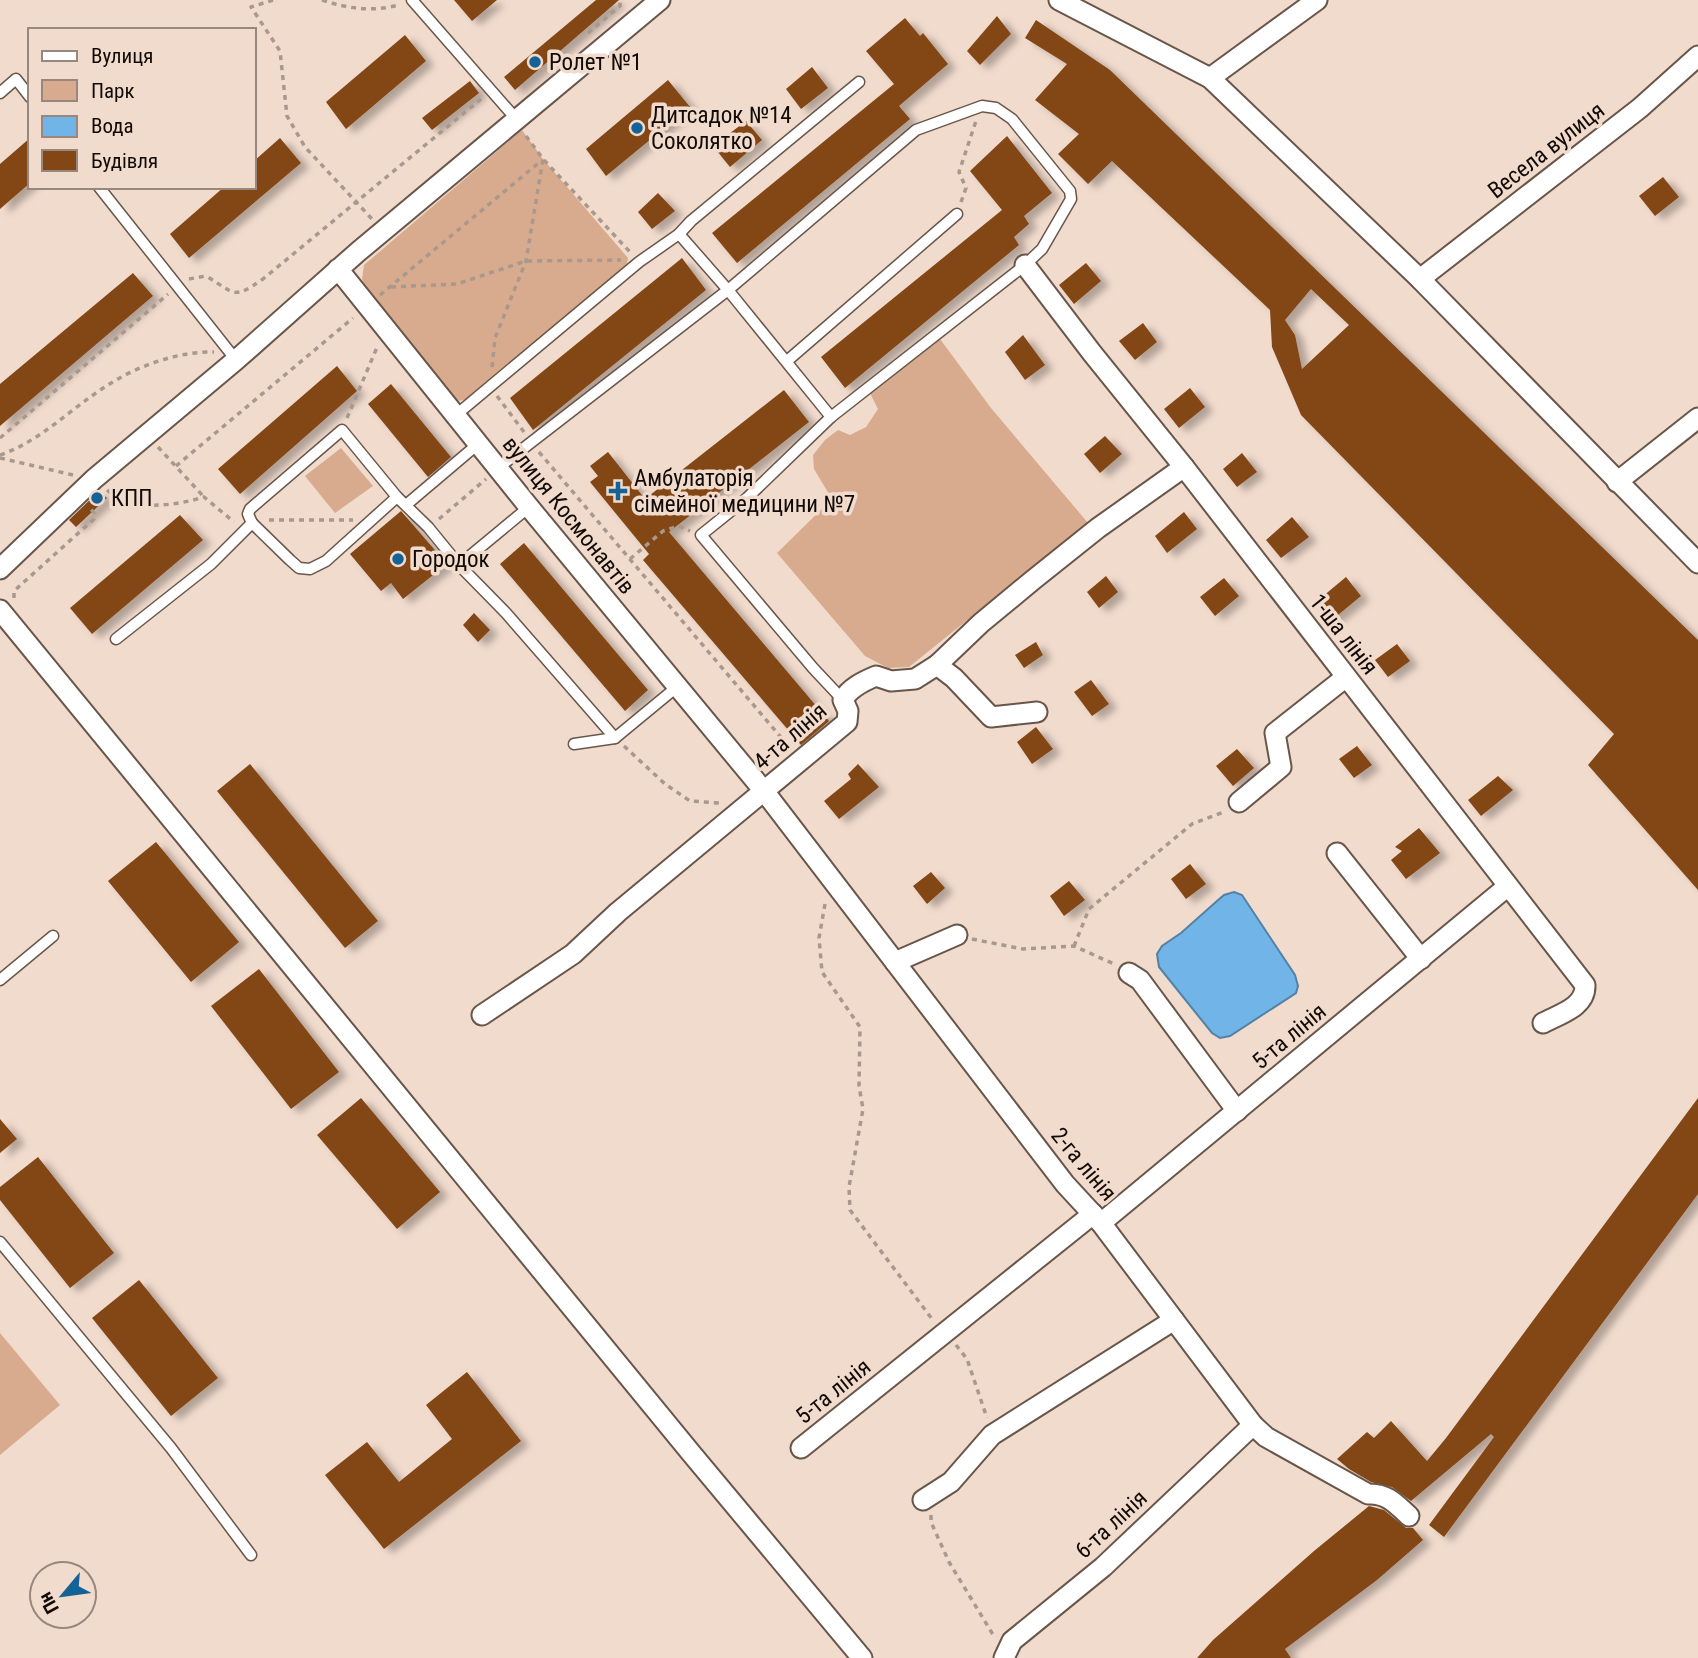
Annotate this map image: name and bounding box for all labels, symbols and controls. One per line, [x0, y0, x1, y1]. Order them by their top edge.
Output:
legend [28, 28, 256, 189]
text: Вулиця [91, 44, 153, 68]
place label: Ролет №1 [549, 49, 642, 76]
marker: Ролет №1 [527, 54, 543, 70]
text: Парк [91, 79, 135, 103]
street label: Весела вулиця [1483, 97, 1610, 204]
place label: Дитсадок №14 Соколятко [651, 102, 792, 155]
text: Вода [91, 114, 134, 138]
marker: Дитсадок №14 Соколятко [629, 120, 645, 136]
text: Будівля [91, 149, 158, 173]
street label: вулиця Космонавтів [497, 431, 640, 599]
place label: Амбулаторія сімейної медицини №7 [634, 465, 855, 518]
marker: Амбулаторія сімейної медицини №7 [608, 481, 628, 501]
place label: КПП [111, 485, 152, 512]
marker: КПП [89, 490, 105, 506]
place label: Городок [412, 546, 490, 573]
marker: Городок [390, 551, 406, 567]
street label: 1-ша лінія [1304, 589, 1383, 680]
street label: 4-та лінія [748, 697, 832, 775]
street label: 5-та лінія [1247, 998, 1332, 1075]
street label: 2-га лінія [1045, 1122, 1122, 1206]
street label: 5-та лінія [791, 1353, 876, 1430]
street label: 6-та лінія [1070, 1484, 1153, 1564]
north arrow [28, 1560, 98, 1630]
text: Пн [33, 1588, 64, 1618]

